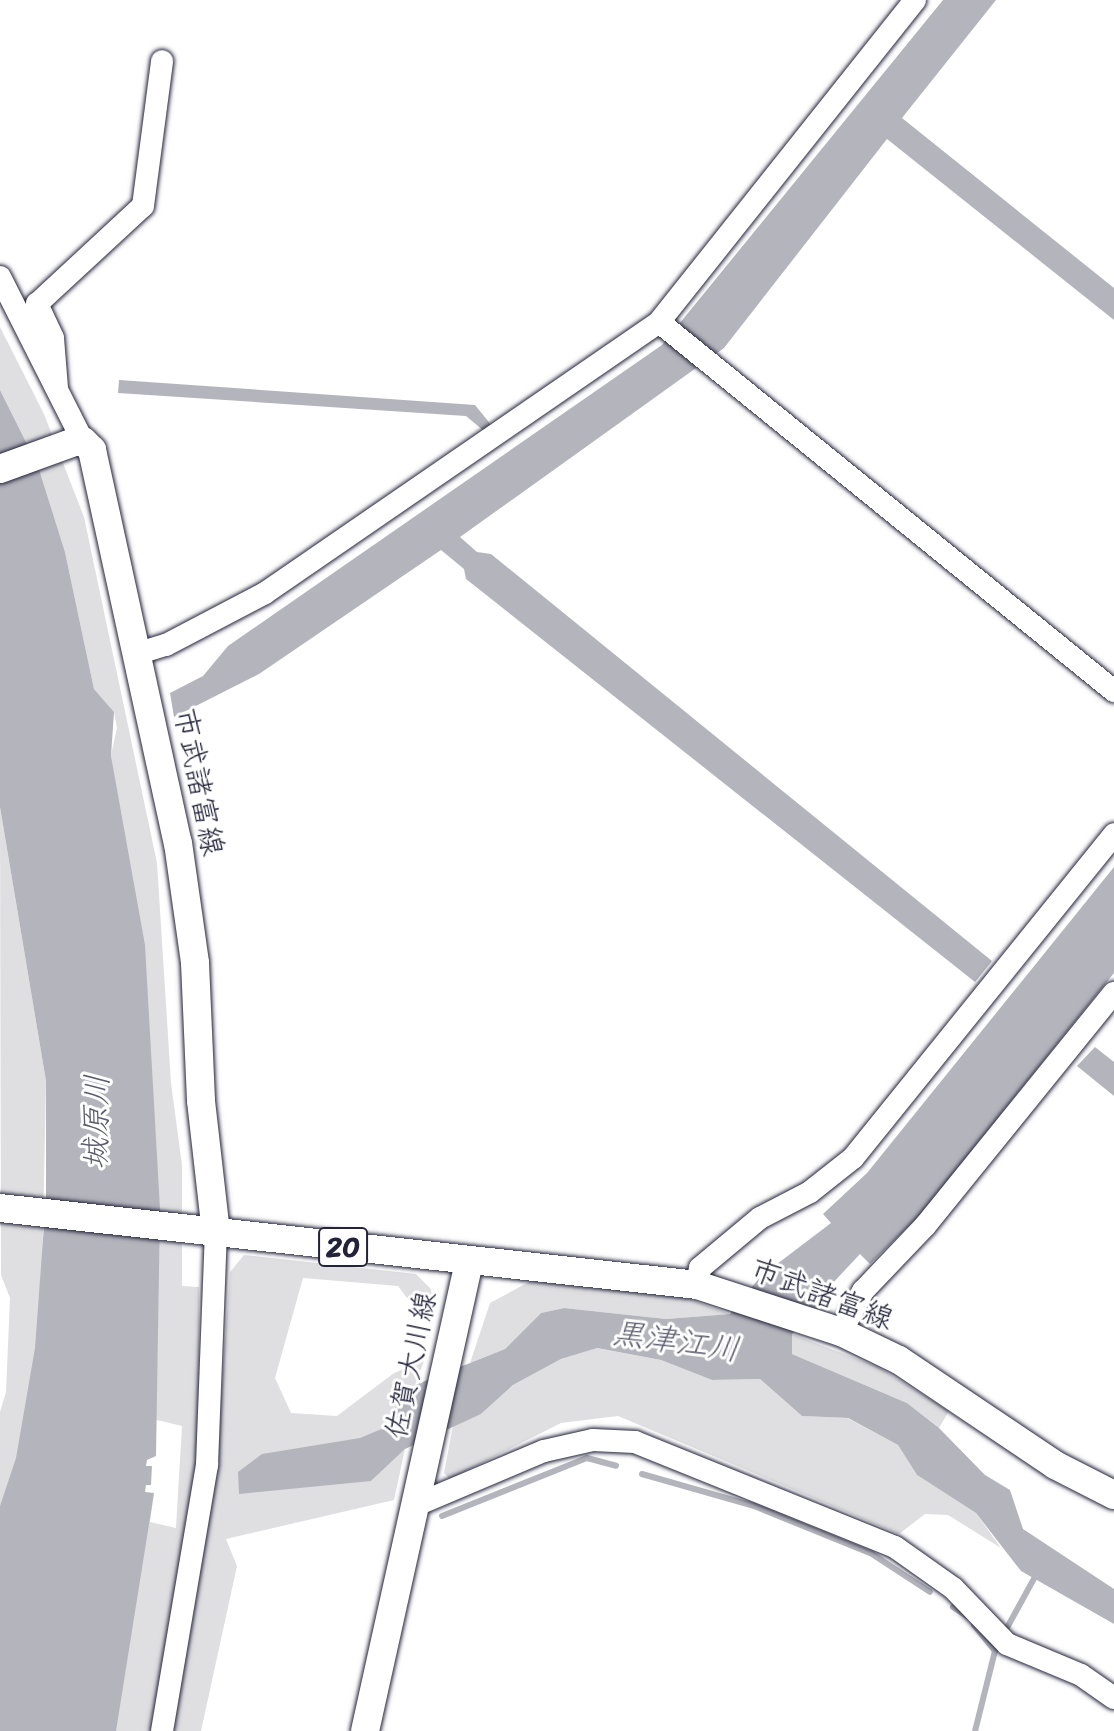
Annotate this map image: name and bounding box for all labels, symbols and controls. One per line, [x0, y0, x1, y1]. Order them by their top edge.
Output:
street label: 市武諸富線 [167, 705, 231, 859]
water label: 城原川 [77, 1074, 117, 1170]
road number: 20 [317, 1223, 369, 1271]
street label: 市武諸富線 [746, 1250, 898, 1338]
street label: 佐賀大川線 [378, 1288, 444, 1442]
water label: 黒津江川 [610, 1314, 742, 1370]

